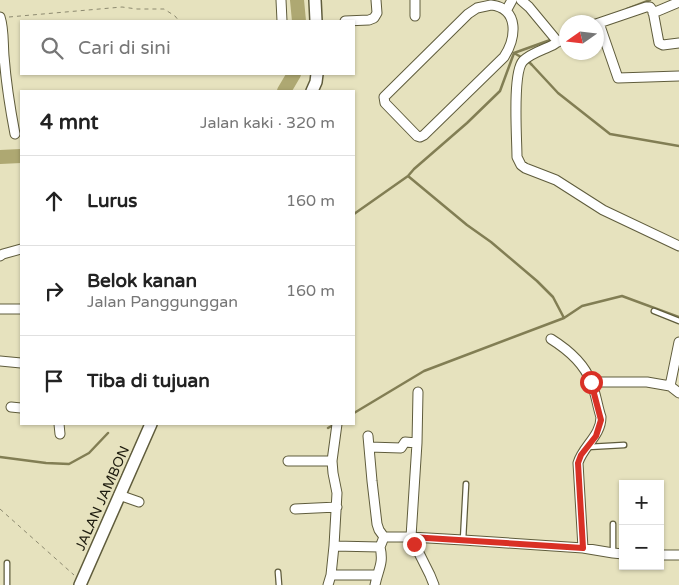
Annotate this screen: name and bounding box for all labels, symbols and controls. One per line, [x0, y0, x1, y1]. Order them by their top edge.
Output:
north arrow [559, 15, 604, 60]
search box [20, 20, 355, 75]
icon: search [38, 34, 66, 62]
text: Cari di sini [78, 37, 171, 59]
text: 4 mnt [40, 110, 99, 135]
text: Jalan kaki · 320 m [200, 113, 335, 133]
icon: ahead [40, 187, 68, 215]
text: Lurus [87, 190, 137, 212]
text: 160 m [286, 191, 335, 211]
text: Belok kanan [87, 270, 197, 292]
icon: right [40, 277, 68, 305]
text: 160 m [286, 281, 335, 301]
text: Jalan Panggunggan [87, 292, 238, 312]
icon: arrive [40, 367, 68, 395]
text: Tiba di tujuan [87, 370, 210, 392]
route start [580, 371, 603, 394]
street label: JALAN JAMBON [72, 443, 133, 553]
map controls [619, 480, 664, 570]
button: + [619, 480, 664, 525]
button: − [619, 525, 664, 570]
route end [403, 533, 426, 556]

